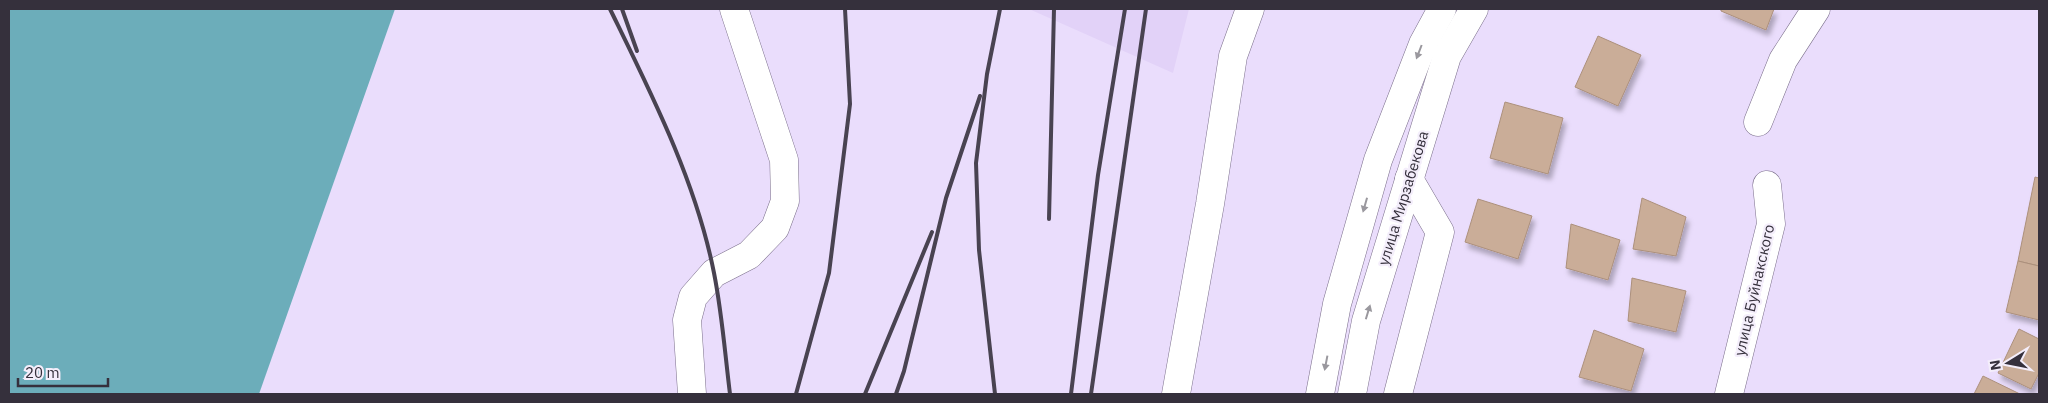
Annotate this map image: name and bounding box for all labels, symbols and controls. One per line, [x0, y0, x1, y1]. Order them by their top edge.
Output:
one-way arrow [1415, 45, 1423, 59]
street label: улица Мирзабекова [1373, 128, 1433, 268]
one-way arrow [1361, 197, 1369, 213]
street label: улица Буйнакского [1730, 222, 1778, 358]
one-way arrow [1365, 305, 1373, 320]
north arrow [1983, 338, 2033, 388]
one-way arrow [1321, 355, 1329, 371]
scale bar [18, 356, 108, 388]
text: N [1985, 359, 2005, 372]
text: 20 m [25, 363, 60, 382]

